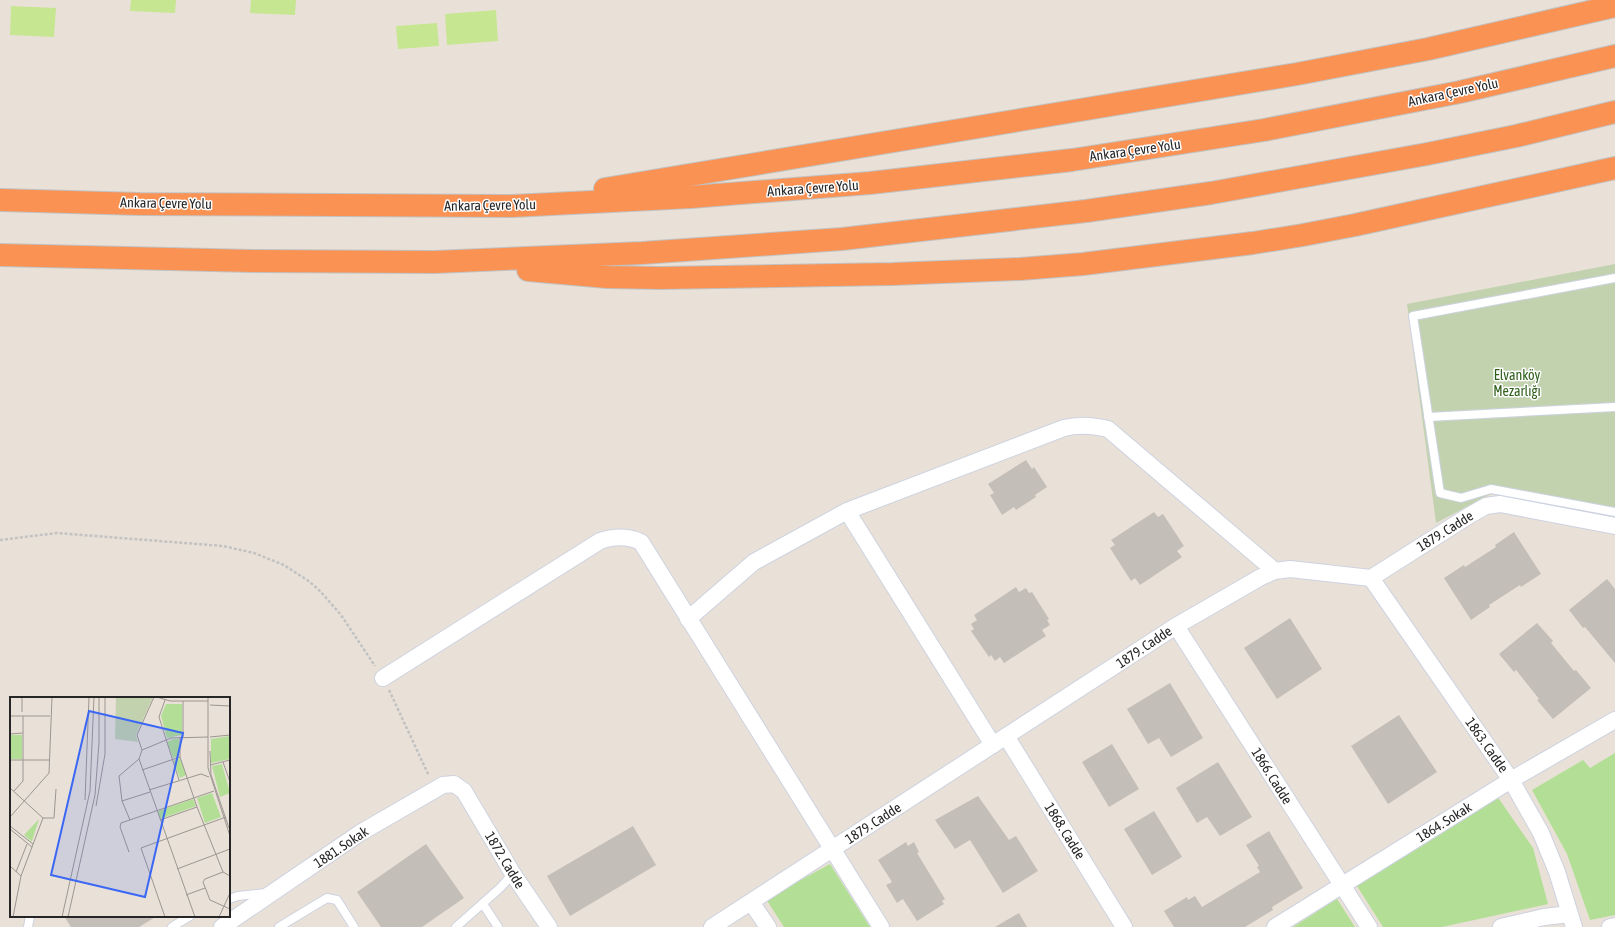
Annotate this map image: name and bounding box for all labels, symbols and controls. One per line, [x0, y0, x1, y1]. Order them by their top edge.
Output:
street label: Ankara Çevre Yolu [1406, 75, 1500, 109]
street label: Ankara Çevre Yolu [1088, 136, 1182, 164]
street label: Ankara Çevre Yolu [767, 177, 859, 199]
street label: Ankara Çevre Yolu [120, 194, 212, 212]
street label: Ankara Çevre Yolu [444, 196, 536, 214]
park label: Elvanköy Mezarlığı [1493, 367, 1541, 399]
street label: 1879. Cadde [1414, 507, 1476, 555]
street label: 1879. Cadde [1113, 623, 1175, 671]
inset map [10, 697, 230, 917]
street label: 1863. Cadde [1462, 715, 1512, 775]
street label: 1866. Cadde [1248, 745, 1296, 807]
street label: 1879. Cadde [842, 799, 904, 847]
street label: 1864. Sokak [1413, 799, 1475, 845]
street label: 1868. Cadde [1041, 800, 1089, 862]
street label: 1881. Sokak [311, 823, 371, 871]
street label: 1872. Cadde [482, 829, 528, 891]

